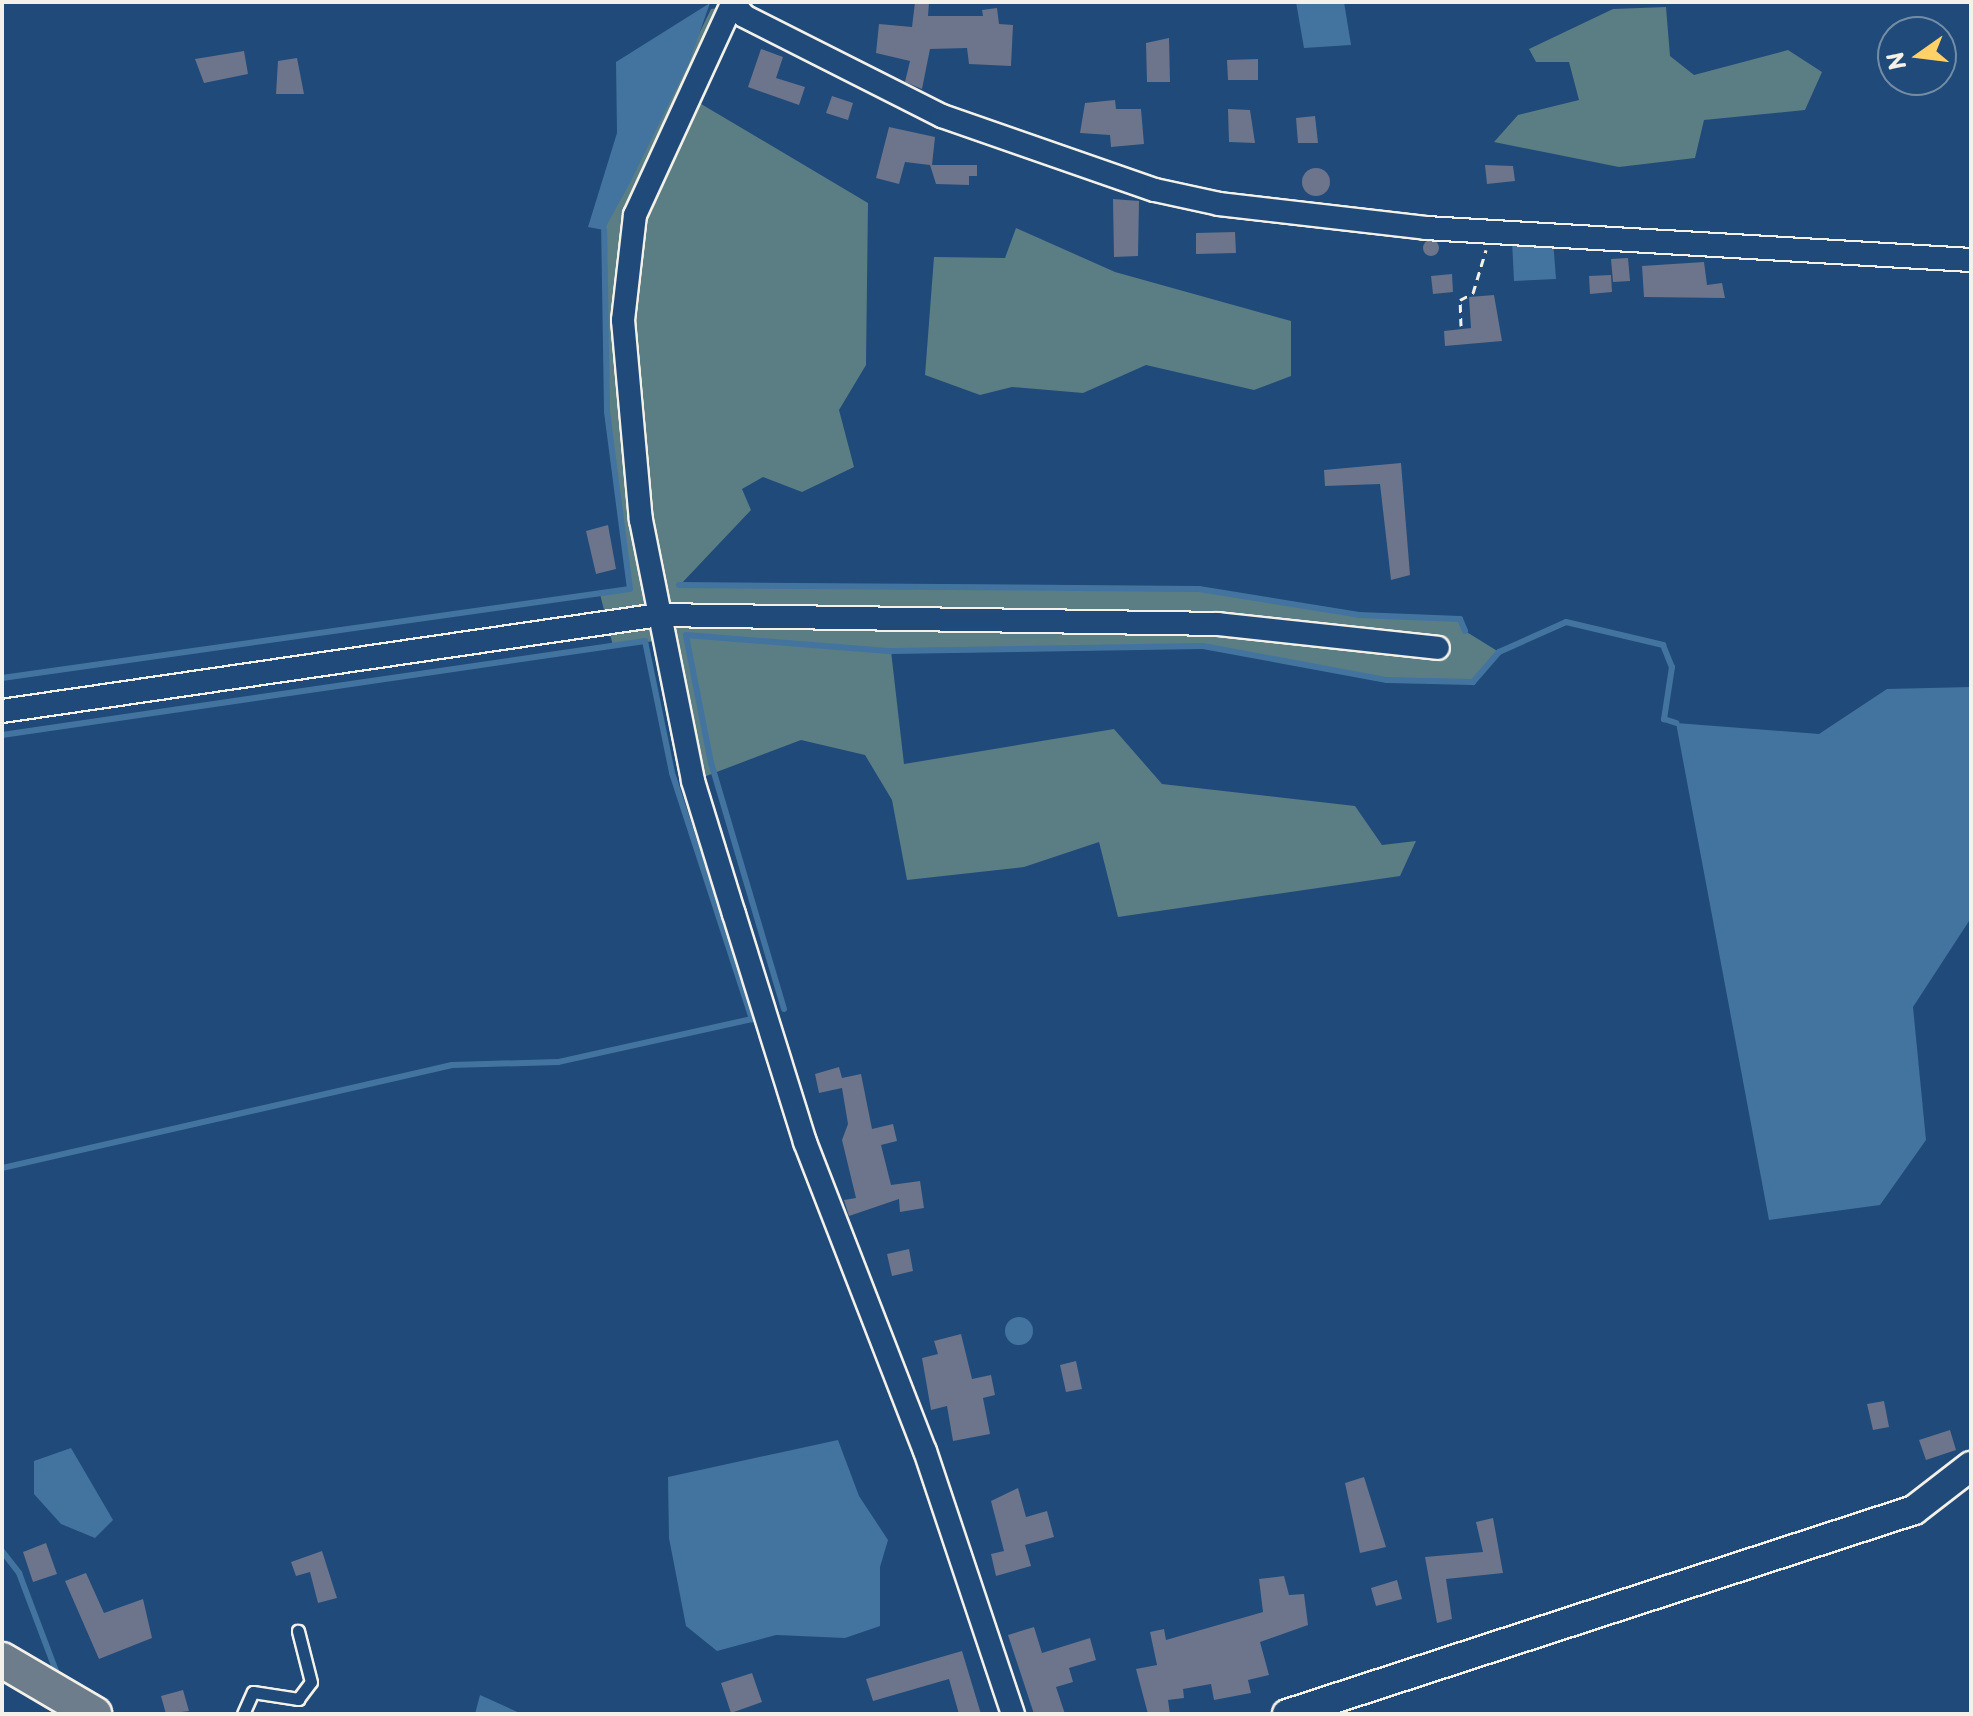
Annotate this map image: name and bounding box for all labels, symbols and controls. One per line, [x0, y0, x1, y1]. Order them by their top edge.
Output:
north arrow [1877, 16, 1957, 96]
text: N [1877, 49, 1913, 74]

